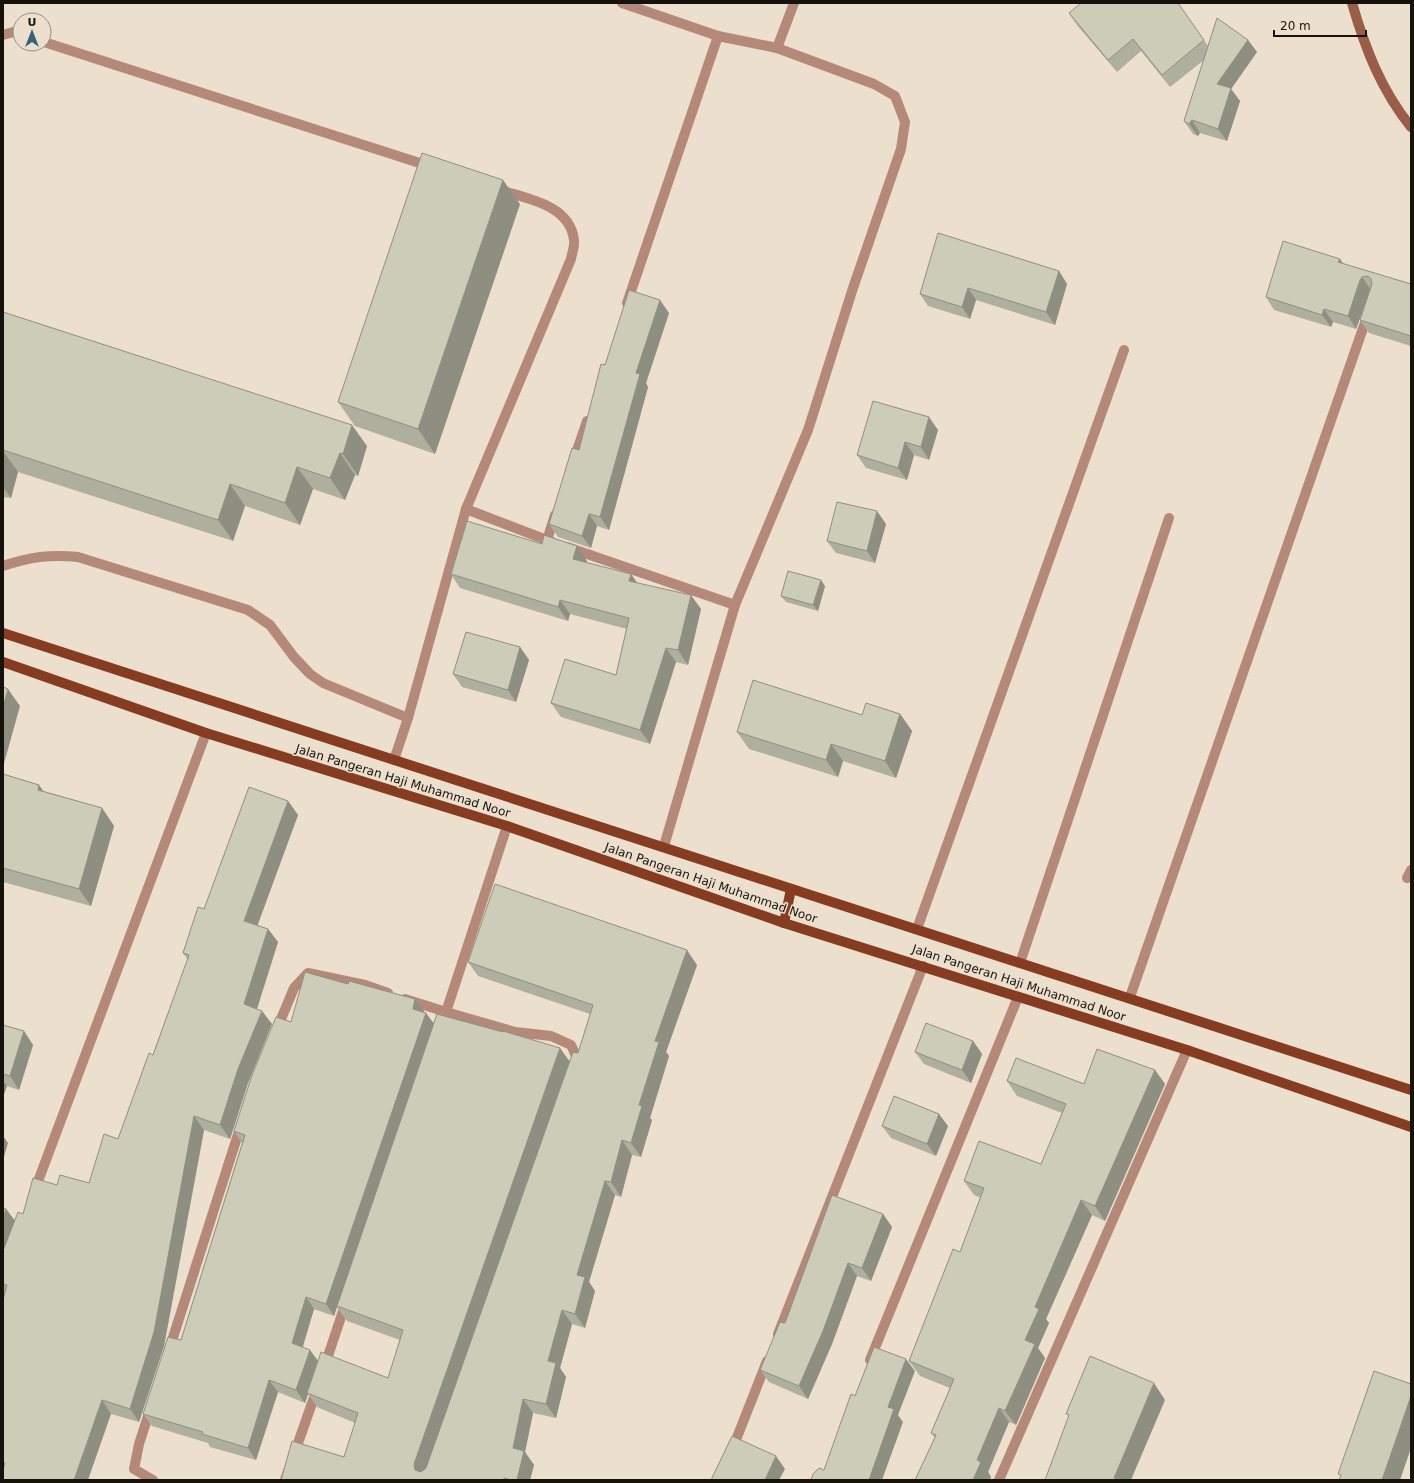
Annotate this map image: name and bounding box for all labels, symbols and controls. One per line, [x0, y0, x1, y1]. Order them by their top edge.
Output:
north arrow [12, 12, 52, 52]
scale bar [1274, 12, 1366, 38]
text: U [28, 16, 36, 29]
text: 20 m [1280, 19, 1311, 33]
street label: Jalan Pangeran Haji Muhammad Noor [293, 741, 512, 820]
street label: Jalan Pangeran Haji Muhammad Noor [602, 840, 819, 926]
street label: Jalan Pangeran Haji Muhammad Noor [909, 941, 1128, 1024]

